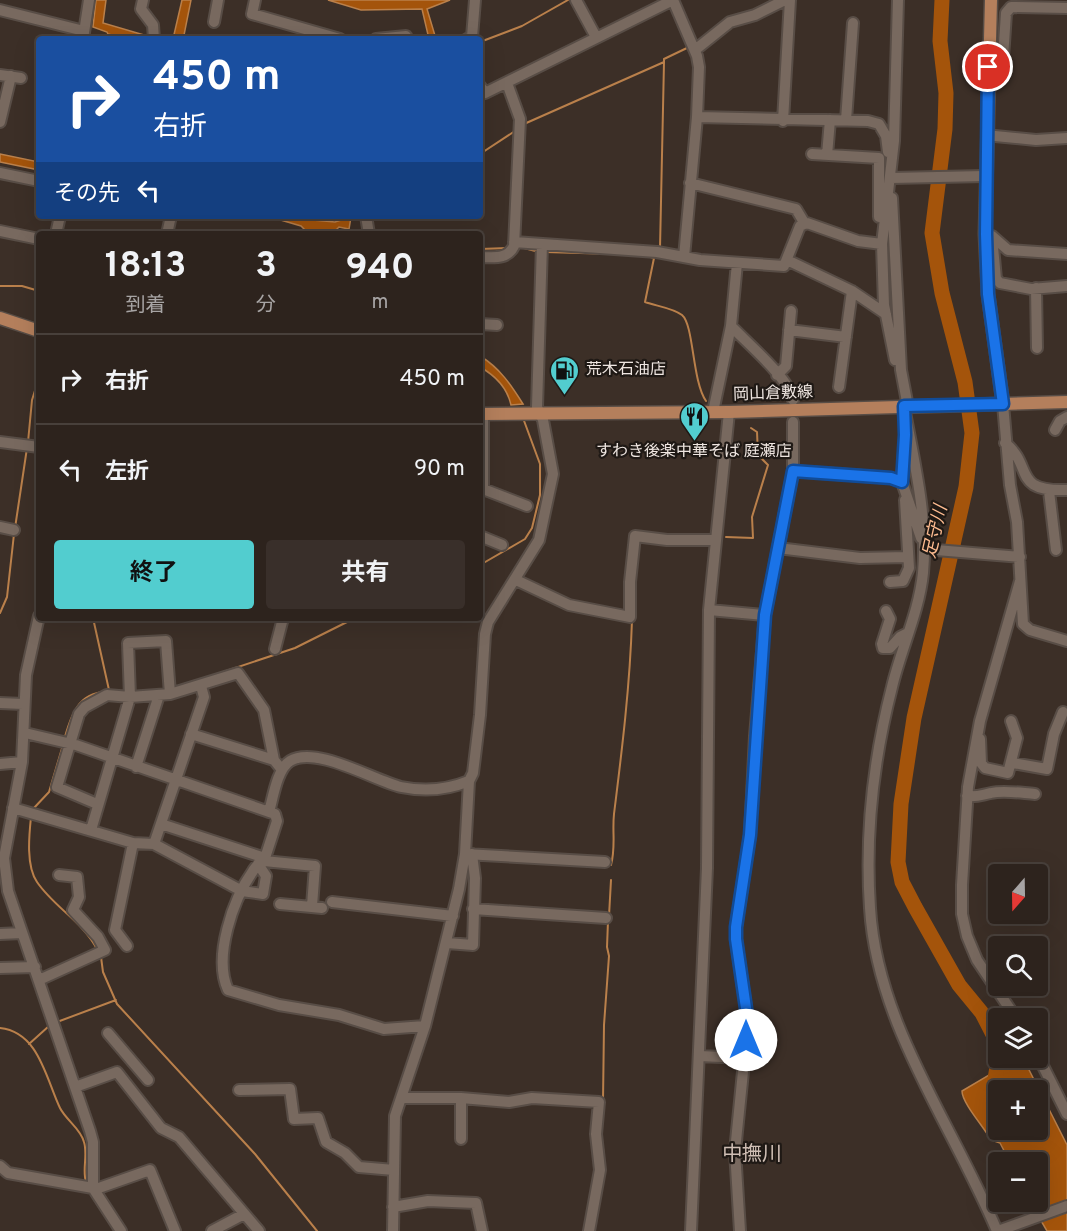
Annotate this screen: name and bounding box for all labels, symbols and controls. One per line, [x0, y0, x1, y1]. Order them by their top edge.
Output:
pin [962, 41, 1013, 92]
icon: arrive [971, 50, 1004, 83]
text: 450 m [153, 52, 280, 105]
icon: right [54, 60, 132, 138]
text: 右折 [153, 111, 207, 145]
icon: left [132, 174, 165, 207]
text: その先 [54, 181, 120, 208]
text: 18:13 [105, 244, 186, 290]
text: 3 [255, 244, 277, 290]
text: 940 [345, 246, 414, 292]
text: m [371, 290, 388, 316]
text: 到着 [126, 293, 166, 319]
text: 分 [256, 293, 276, 319]
fuel station icon: 荒木石油店 [549, 354, 581, 396]
place label: 荒木石油店 [586, 360, 666, 380]
icon: right [54, 363, 87, 396]
text: 450 m [400, 366, 465, 393]
text: 右折 [105, 369, 149, 396]
street label: 岡山倉敷線 [733, 383, 813, 405]
restaurant icon: すわき後楽中華そば 庭瀬店 [678, 400, 710, 442]
place label: すわき後楽中華そば 庭瀬店 [596, 442, 792, 462]
icon: left [54, 453, 87, 486]
text: 90 m [414, 456, 465, 483]
text: 左折 [105, 459, 149, 486]
water label: 足守川 [919, 501, 954, 561]
button: 終了 [54, 540, 254, 609]
button: 共有 [266, 540, 465, 609]
north arrow [988, 864, 1048, 924]
map controls [988, 864, 1048, 1212]
button: search [988, 936, 1048, 996]
position arrow [714, 1008, 778, 1072]
button: layers [988, 1008, 1048, 1068]
button: + [988, 1080, 1048, 1140]
district label: 中撫川 [722, 1142, 782, 1168]
button: − [988, 1152, 1048, 1212]

